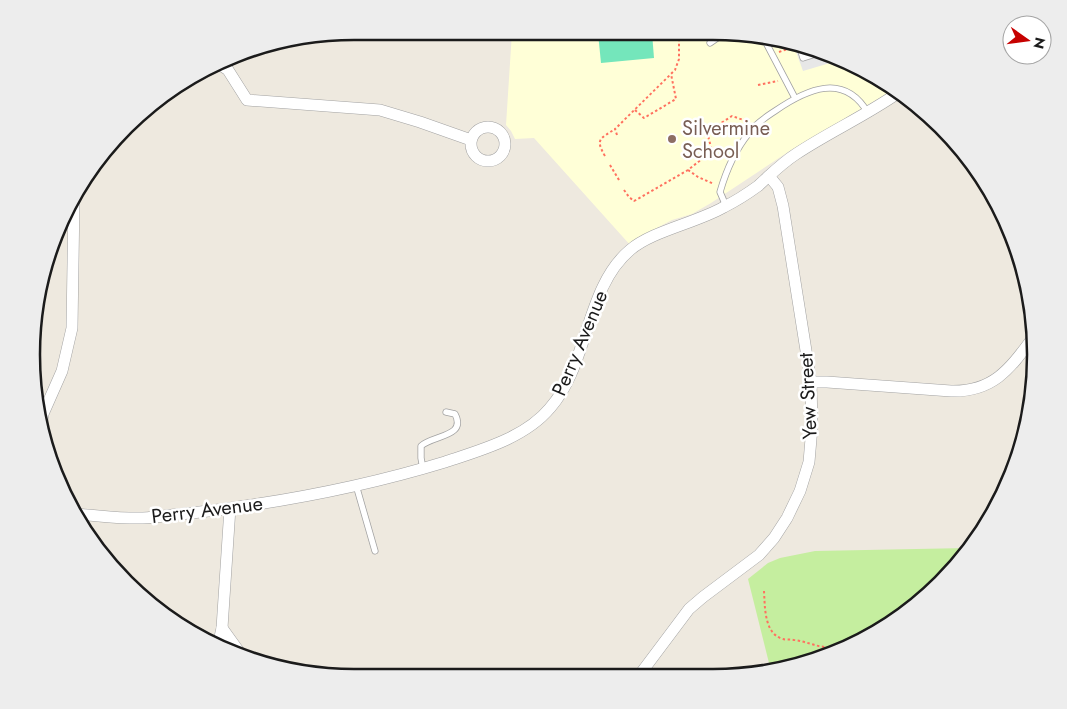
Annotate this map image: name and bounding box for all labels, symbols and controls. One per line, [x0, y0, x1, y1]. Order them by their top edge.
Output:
north arrow [1002, 15, 1052, 65]
text: N [1029, 35, 1051, 51]
place label: Silvermine School [682, 114, 770, 166]
marker: Silvermine School [666, 133, 678, 145]
street label: Perry Avenue [545, 286, 615, 400]
street label: Yew Street [791, 352, 825, 440]
street label: Perry Avenue [150, 489, 264, 531]

